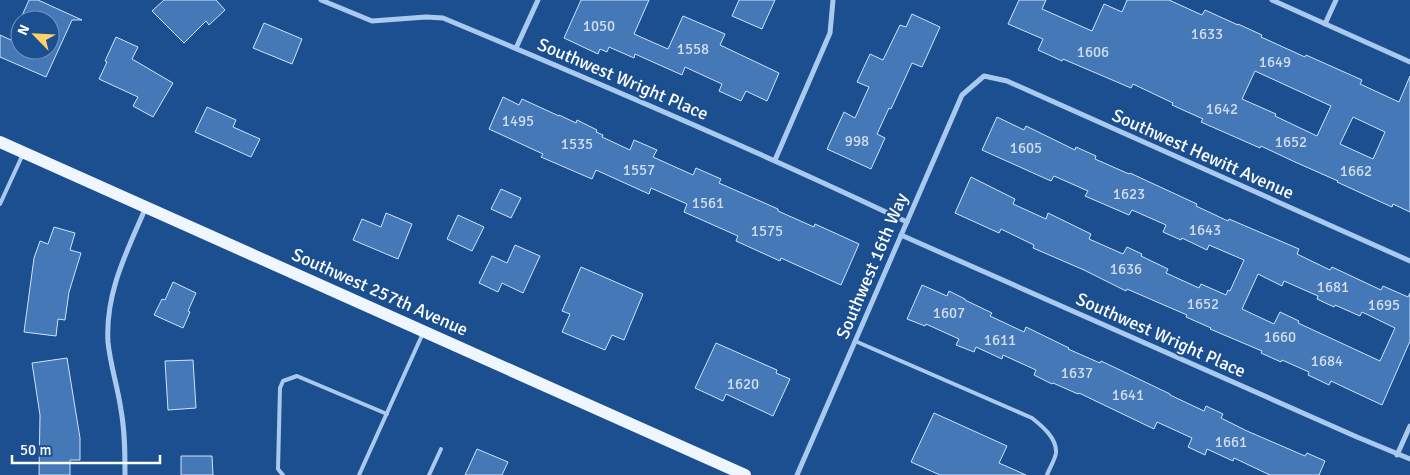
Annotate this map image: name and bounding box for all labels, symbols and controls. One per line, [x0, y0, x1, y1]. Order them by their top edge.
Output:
north arrow [10, 10, 60, 60]
house number: 1050 [583, 17, 615, 35]
text: N [14, 22, 33, 38]
house number: 1633 [1191, 25, 1223, 43]
street label: Southwest Wright Place [534, 33, 712, 125]
house number: 1558 [677, 40, 709, 58]
house number: 1606 [1077, 43, 1109, 61]
house number: 1649 [1259, 53, 1291, 71]
house number: 1642 [1206, 100, 1238, 118]
street label: Southwest Hewitt Avenue [1109, 104, 1297, 204]
house number: 1495 [502, 112, 534, 130]
house number: 998 [845, 132, 869, 150]
house number: 1652 [1275, 133, 1307, 151]
house number: 1535 [561, 135, 593, 153]
house number: 1605 [1010, 139, 1042, 157]
house number: 1557 [623, 161, 655, 179]
house number: 1662 [1340, 162, 1372, 180]
house number: 1623 [1113, 185, 1145, 203]
street label: Southwest 16th Way [831, 189, 913, 342]
house number: 1561 [692, 194, 724, 212]
house number: 1643 [1189, 221, 1221, 239]
house number: 1575 [751, 222, 783, 240]
street label: Southwest 257th Avenue [289, 243, 471, 341]
house number: 1636 [1110, 260, 1142, 278]
house number: 1681 [1317, 278, 1349, 296]
street label: Southwest Wright Place [1073, 288, 1249, 382]
house number: 1652 [1187, 295, 1219, 313]
house number: 1695 [1368, 296, 1400, 314]
house number: 1607 [933, 304, 965, 322]
house number: 1660 [1264, 328, 1296, 346]
house number: 1611 [984, 331, 1016, 349]
house number: 1684 [1311, 352, 1343, 370]
house number: 1637 [1061, 364, 1093, 382]
house number: 1620 [727, 375, 759, 393]
house number: 1641 [1112, 386, 1144, 404]
scale bar [12, 432, 160, 464]
house number: 1661 [1215, 433, 1247, 451]
text: 50 m [20, 441, 51, 459]

